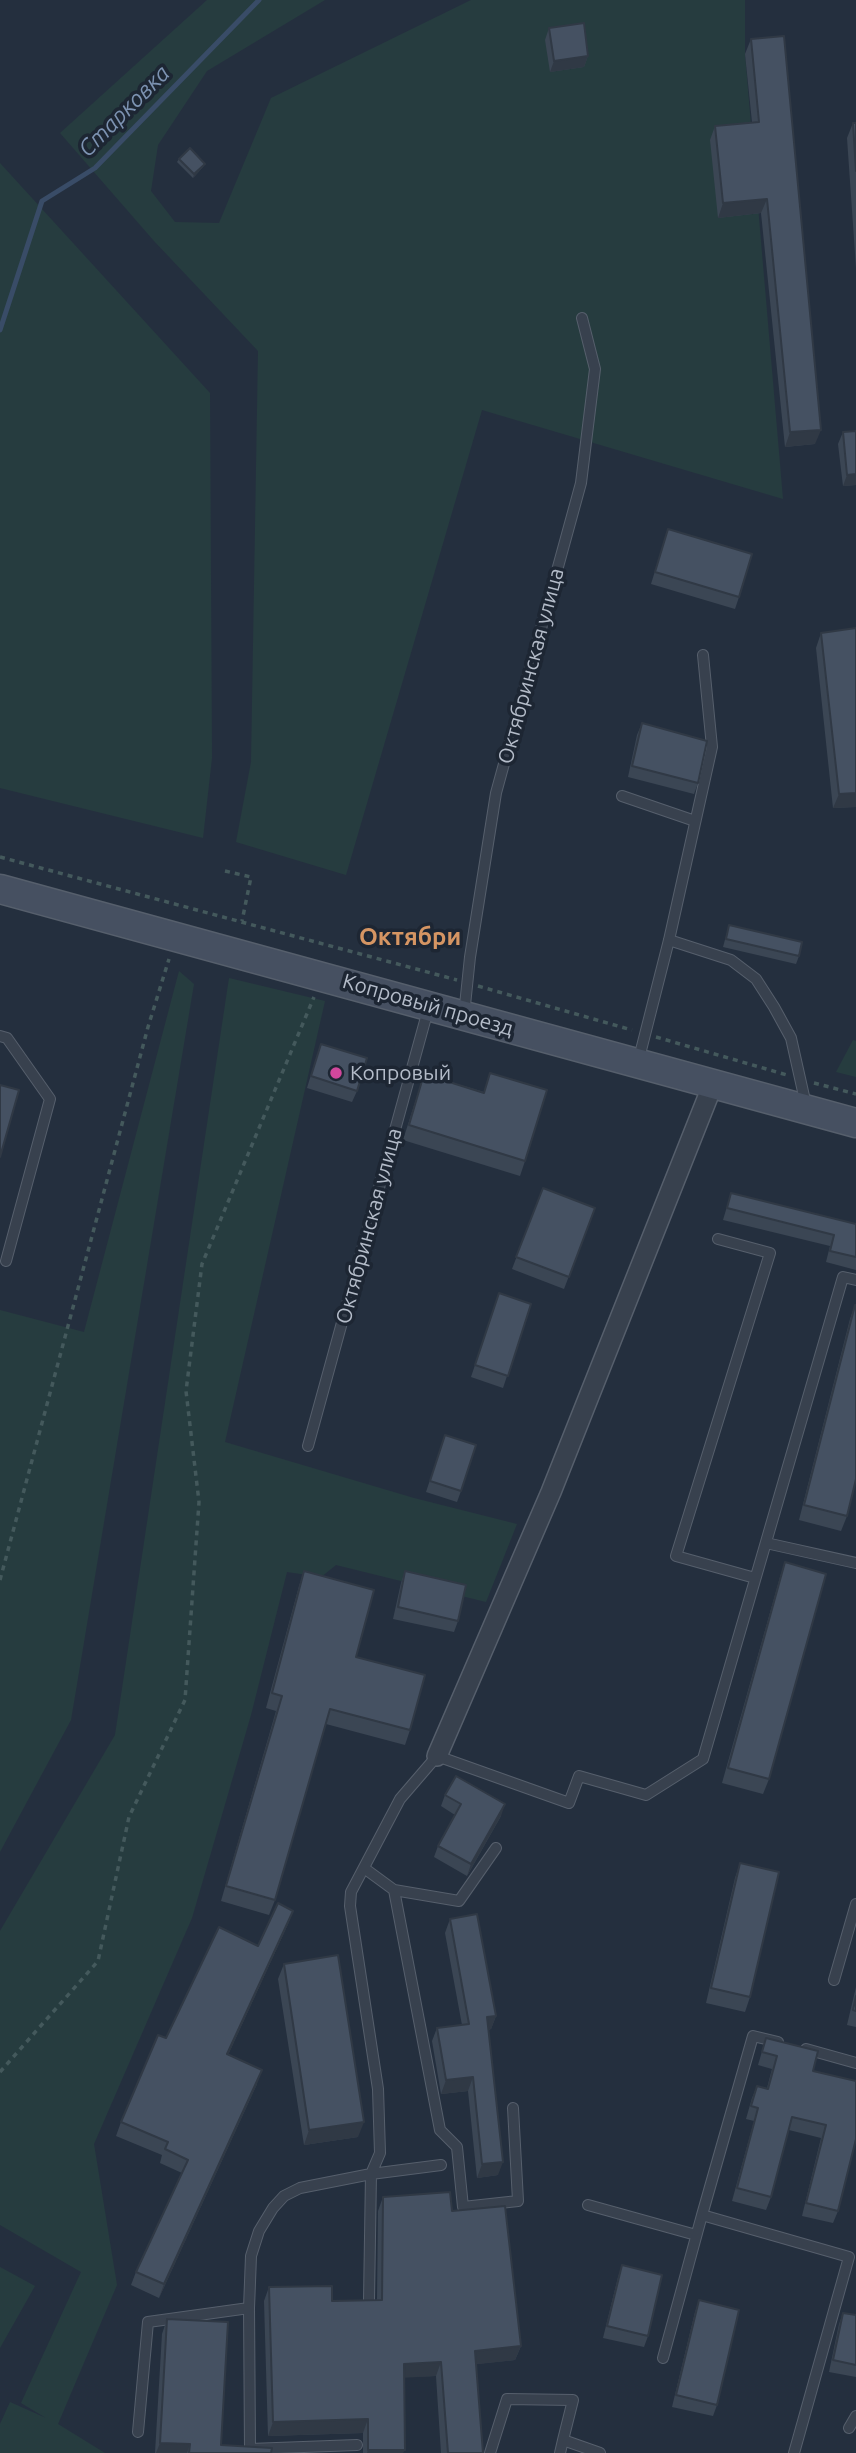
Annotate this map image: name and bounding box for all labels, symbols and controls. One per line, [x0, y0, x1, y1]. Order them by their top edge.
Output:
water label: Старковка [72, 59, 176, 163]
street label: Октябринская улица [493, 565, 569, 767]
district label: Октябри [359, 923, 461, 951]
street label: Копровый проезд [340, 969, 516, 1041]
place label: Копровый [350, 1060, 451, 1086]
marker: Копровый [328, 1065, 344, 1081]
street label: Октябринская улица [331, 1125, 407, 1327]

